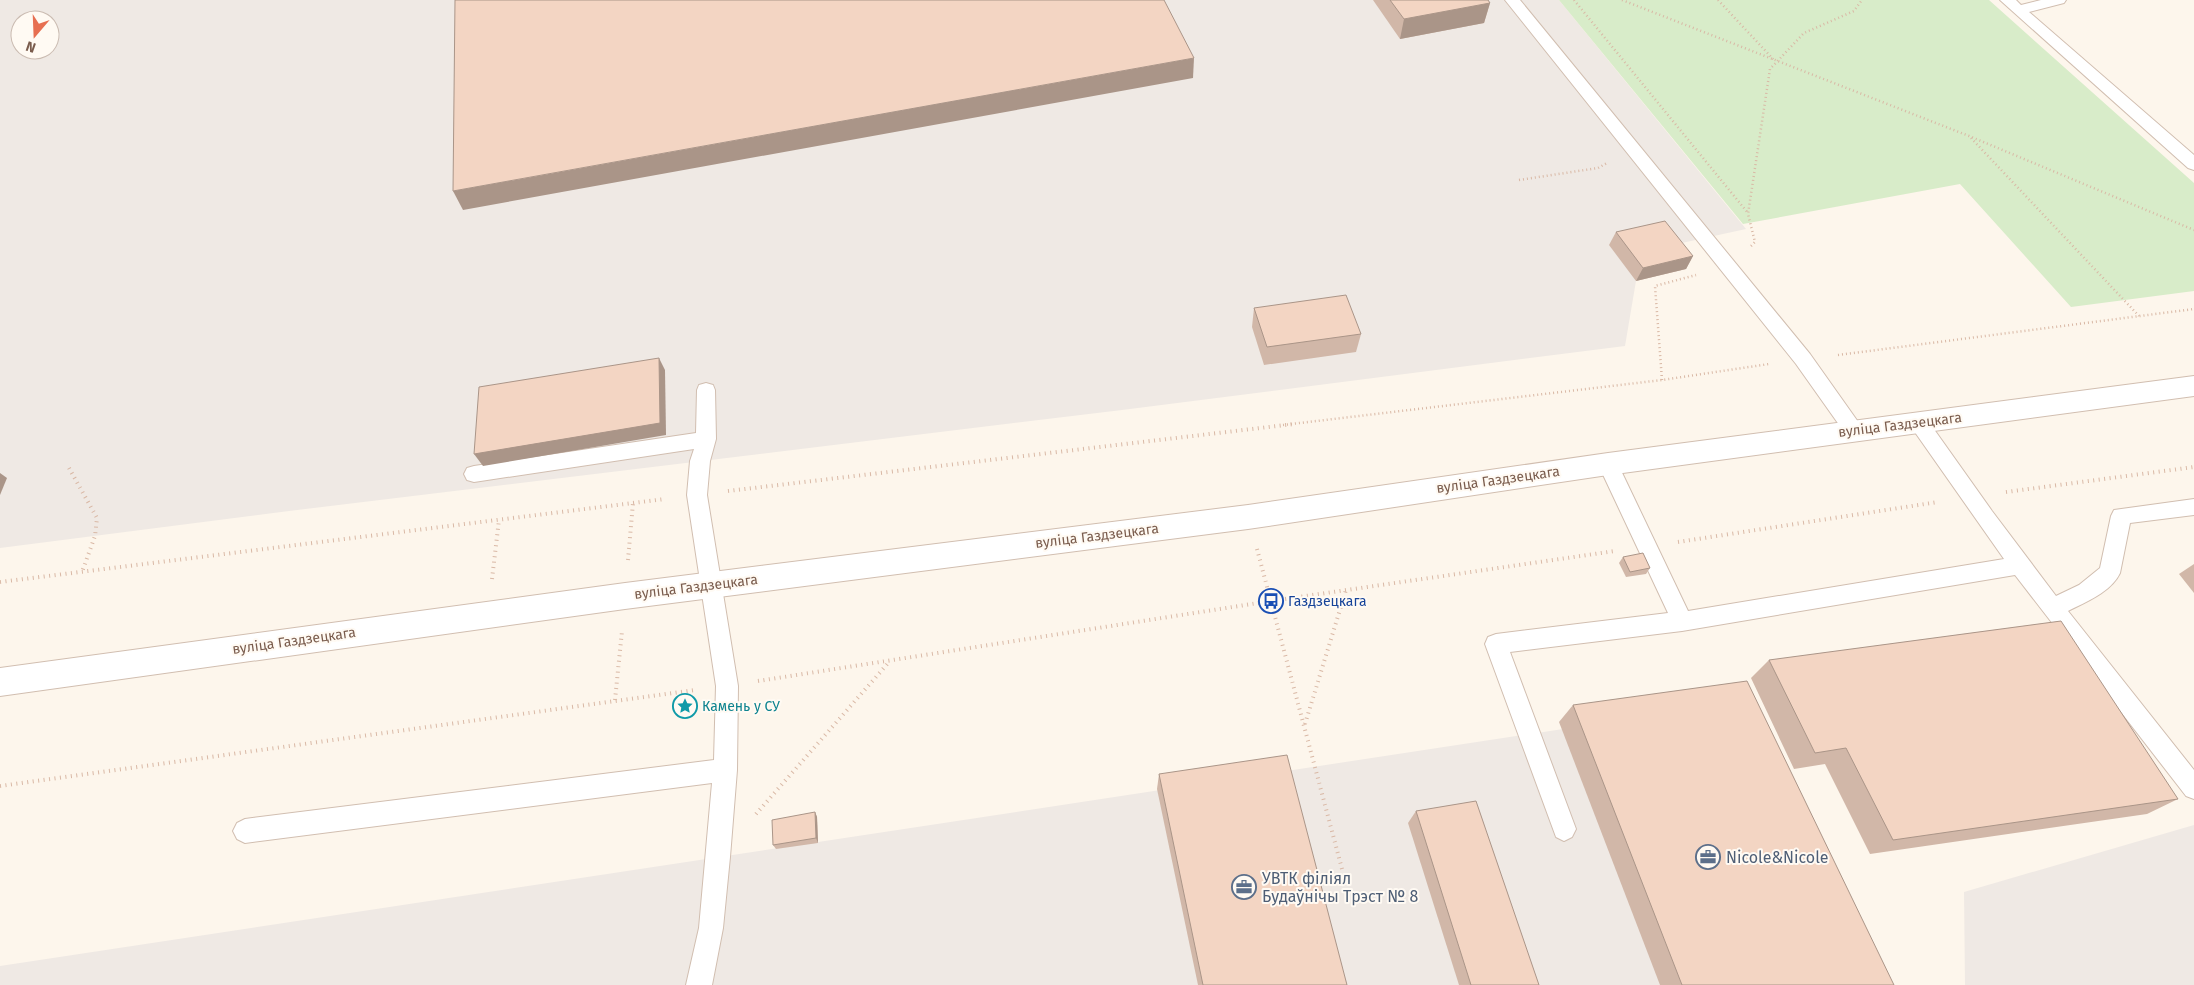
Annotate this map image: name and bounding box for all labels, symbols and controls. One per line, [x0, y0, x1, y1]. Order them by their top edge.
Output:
north arrow [10, 10, 60, 60]
text: N [24, 37, 38, 56]
street label: вуліца Газдзецкага [1837, 409, 1963, 441]
street label: вуліца Газдзецкага [1435, 463, 1561, 497]
street label: вуліца Газдзецкага [1034, 520, 1160, 552]
street label: вуліца Газдзецкага [633, 571, 759, 603]
bus stop icon: Газдзецкага [1258, 588, 1284, 614]
place label: Газдзецкага [1288, 593, 1367, 610]
street label: вуліца Газдзецкага [231, 624, 357, 658]
place icon: Камень у СУ [672, 693, 698, 719]
place label: Камень у СУ [702, 698, 780, 715]
office icon: Nicole&Nicole [1695, 844, 1721, 870]
place label: Nicole&Nicole [1726, 848, 1829, 867]
place label: УВТК філіял Будаўнічы Трэст № 8 [1262, 869, 1418, 906]
office icon: УВТК філіял Будаўнічы Трэст № 8 [1231, 874, 1257, 900]

